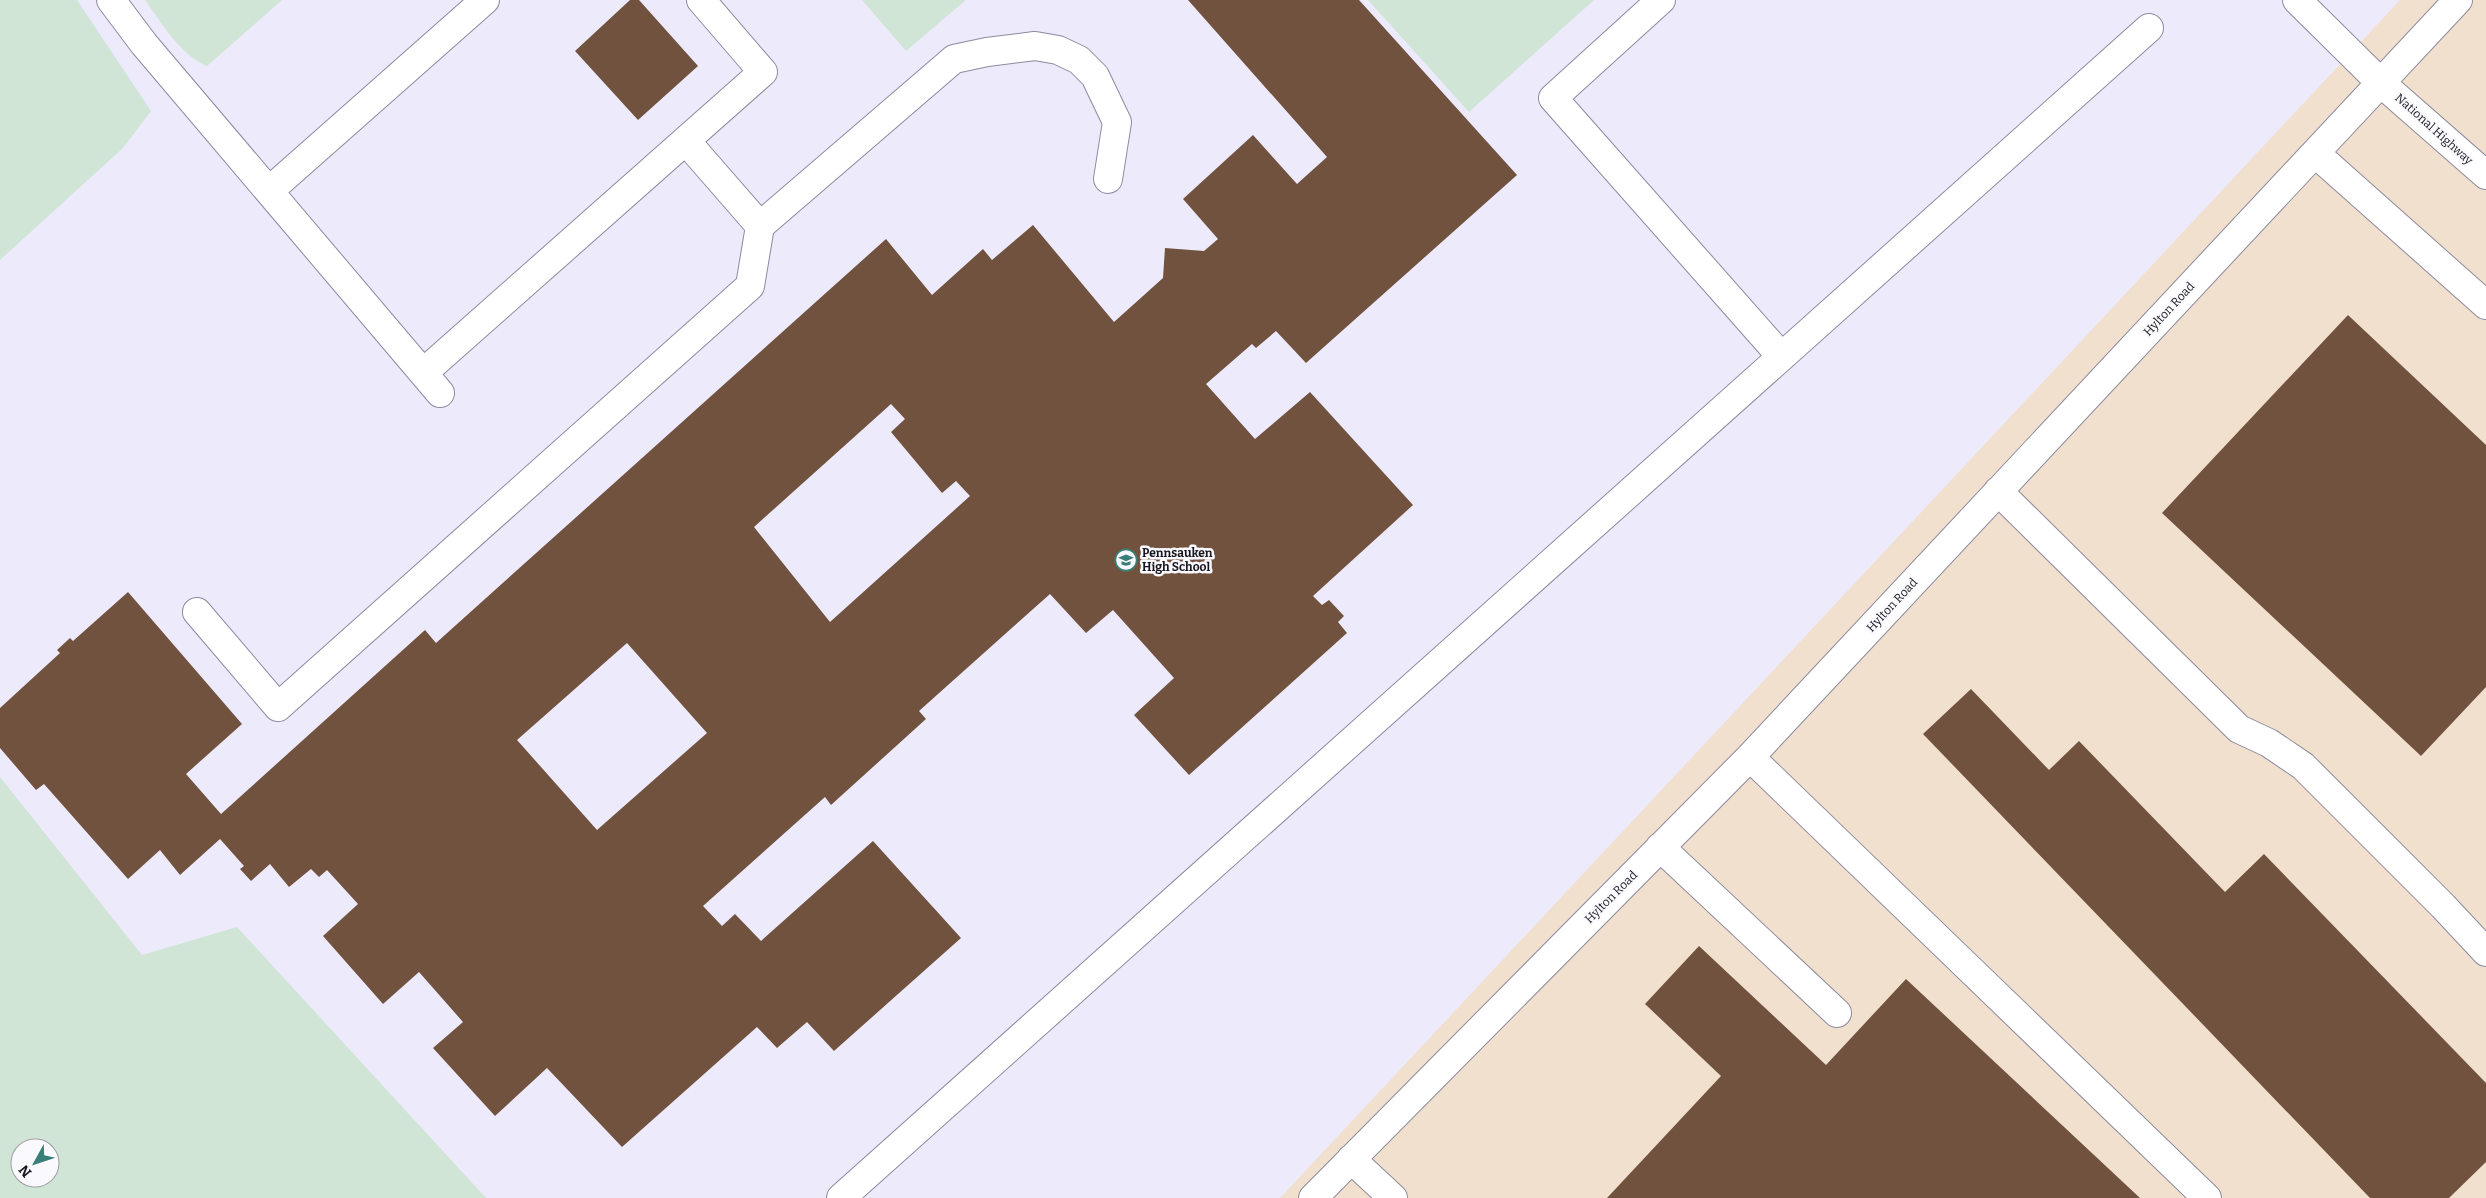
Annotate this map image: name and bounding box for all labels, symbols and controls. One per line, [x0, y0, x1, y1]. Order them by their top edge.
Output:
street label: National Highway [2392, 91, 2476, 168]
street label: Hylton Road [2141, 279, 2197, 339]
place label: Pennsauken High School [1142, 546, 1213, 574]
school or university icon: Pennsauken High School [1114, 548, 1138, 572]
street label: Hylton Road [1864, 575, 1920, 635]
street label: Hylton Road [1582, 868, 1640, 926]
north arrow [10, 1138, 60, 1188]
text: N [15, 1161, 35, 1181]

